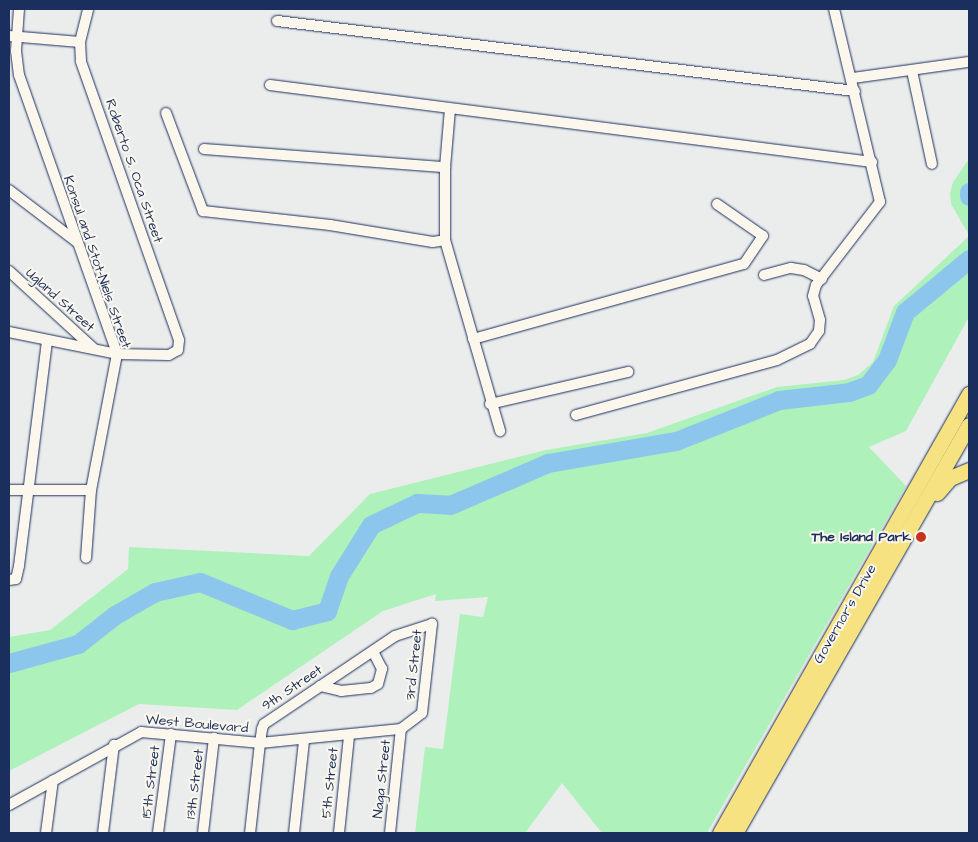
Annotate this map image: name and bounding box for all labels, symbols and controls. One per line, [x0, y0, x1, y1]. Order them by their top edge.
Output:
street label: Roberto S. Oca Street [101, 97, 167, 245]
street label: Konsul and Stot-Niels Street [60, 174, 134, 350]
street label: Ugland Street [22, 265, 98, 335]
place label: The Island Park [812, 529, 911, 545]
marker: The Island Park [915, 531, 927, 543]
street label: Governor's Drive [810, 562, 880, 666]
street label: 3rd Street [402, 629, 426, 701]
street label: 9th Street [259, 662, 325, 714]
street label: West Boulevard [145, 711, 249, 737]
street label: Naga Street [370, 739, 394, 819]
street label: 15th Street [138, 745, 164, 819]
street label: 5th Street [318, 747, 342, 819]
street label: 13th Street [182, 748, 208, 820]

